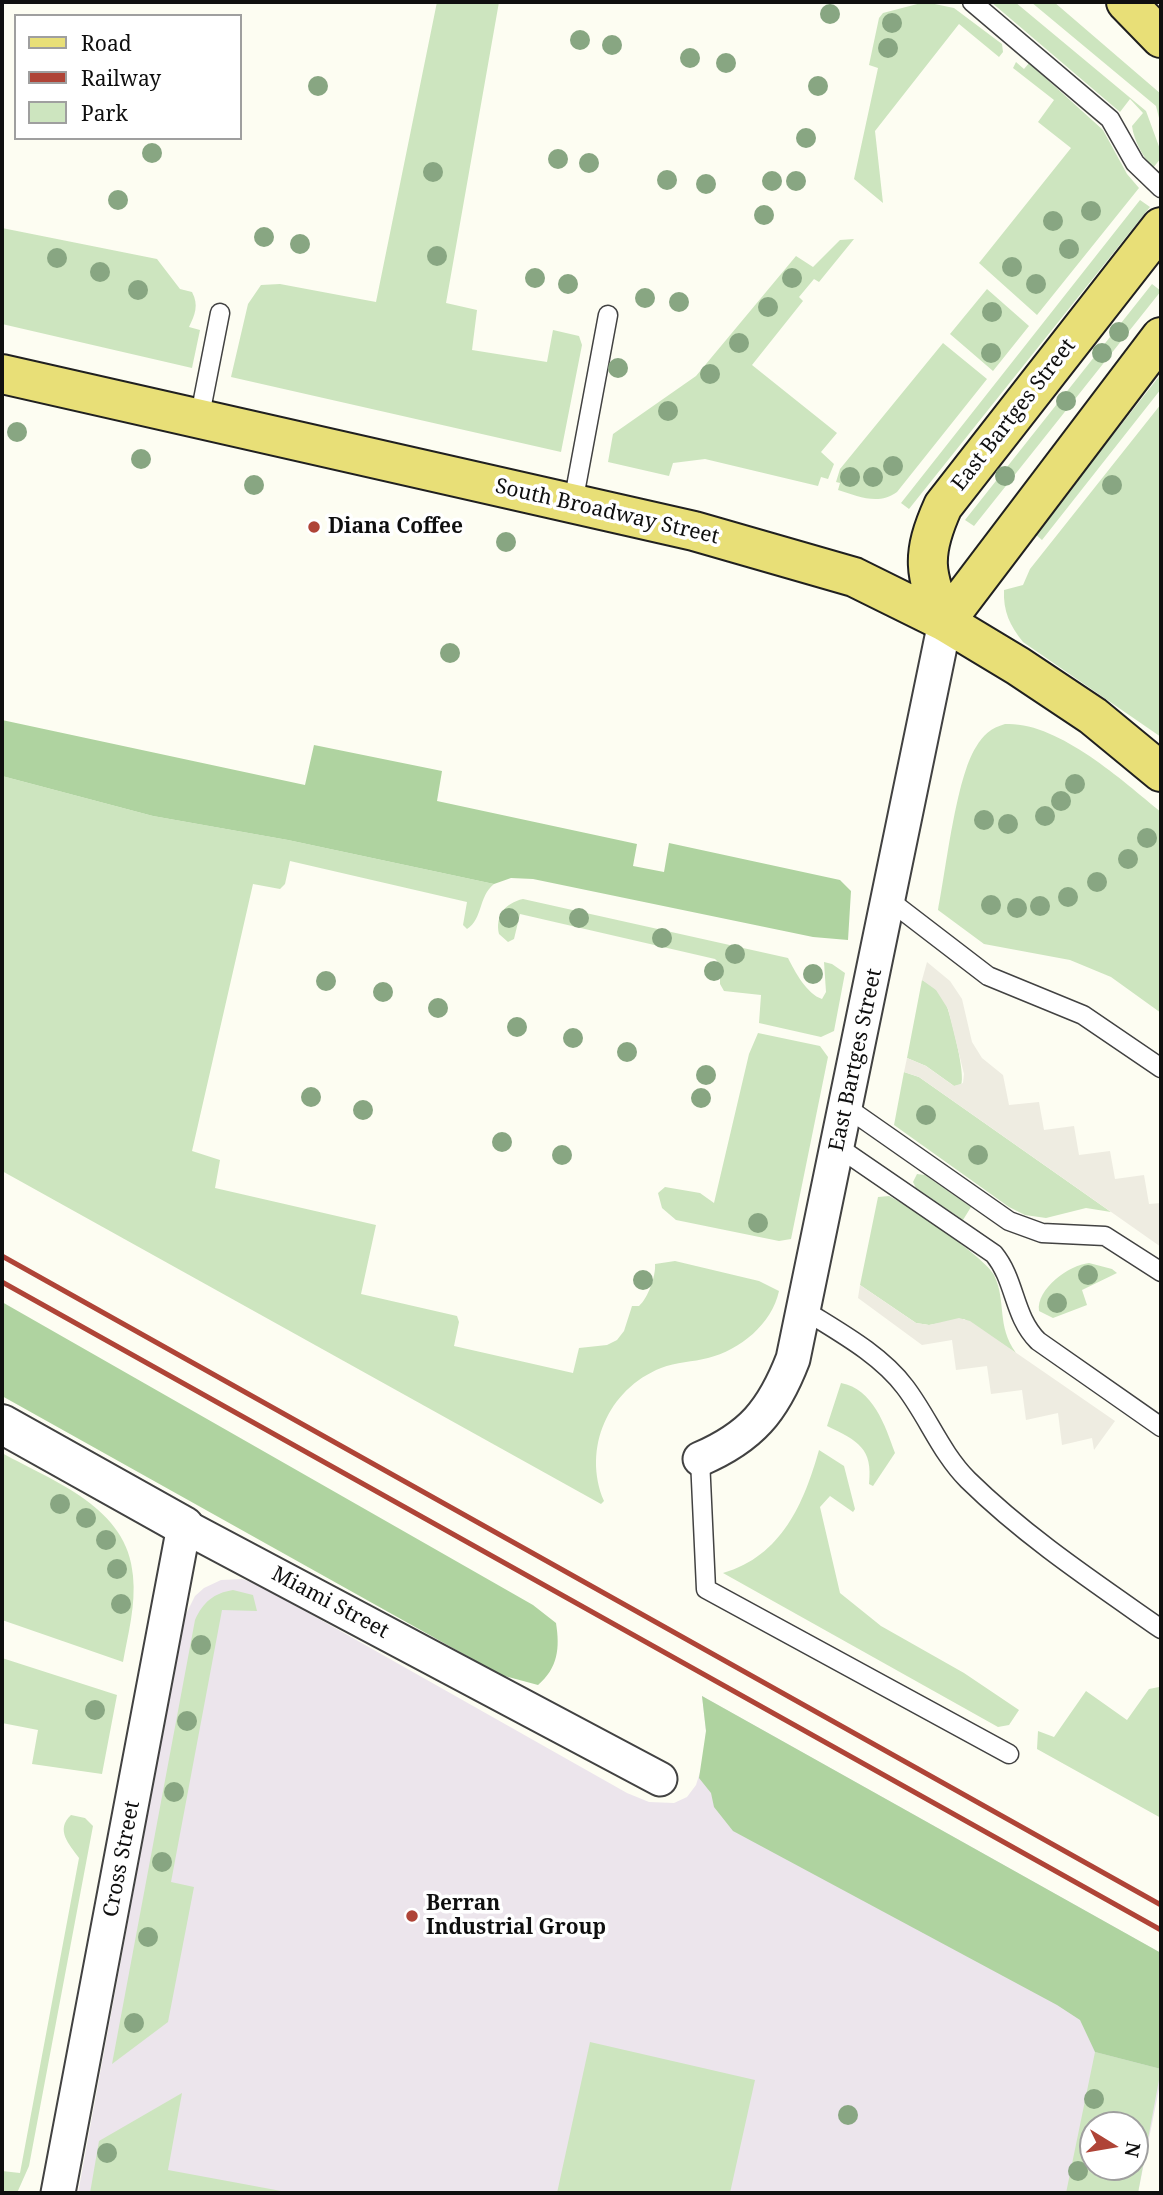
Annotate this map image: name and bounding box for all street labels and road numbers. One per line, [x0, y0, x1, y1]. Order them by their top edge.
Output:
street label: East Bartges Street [947, 334, 1081, 496]
street label: South Broadway Street [493, 474, 721, 550]
street label: East Bartges Street [824, 966, 888, 1154]
street label: Miami Street [267, 1562, 393, 1644]
street label: Cross Street [98, 1799, 146, 1919]

